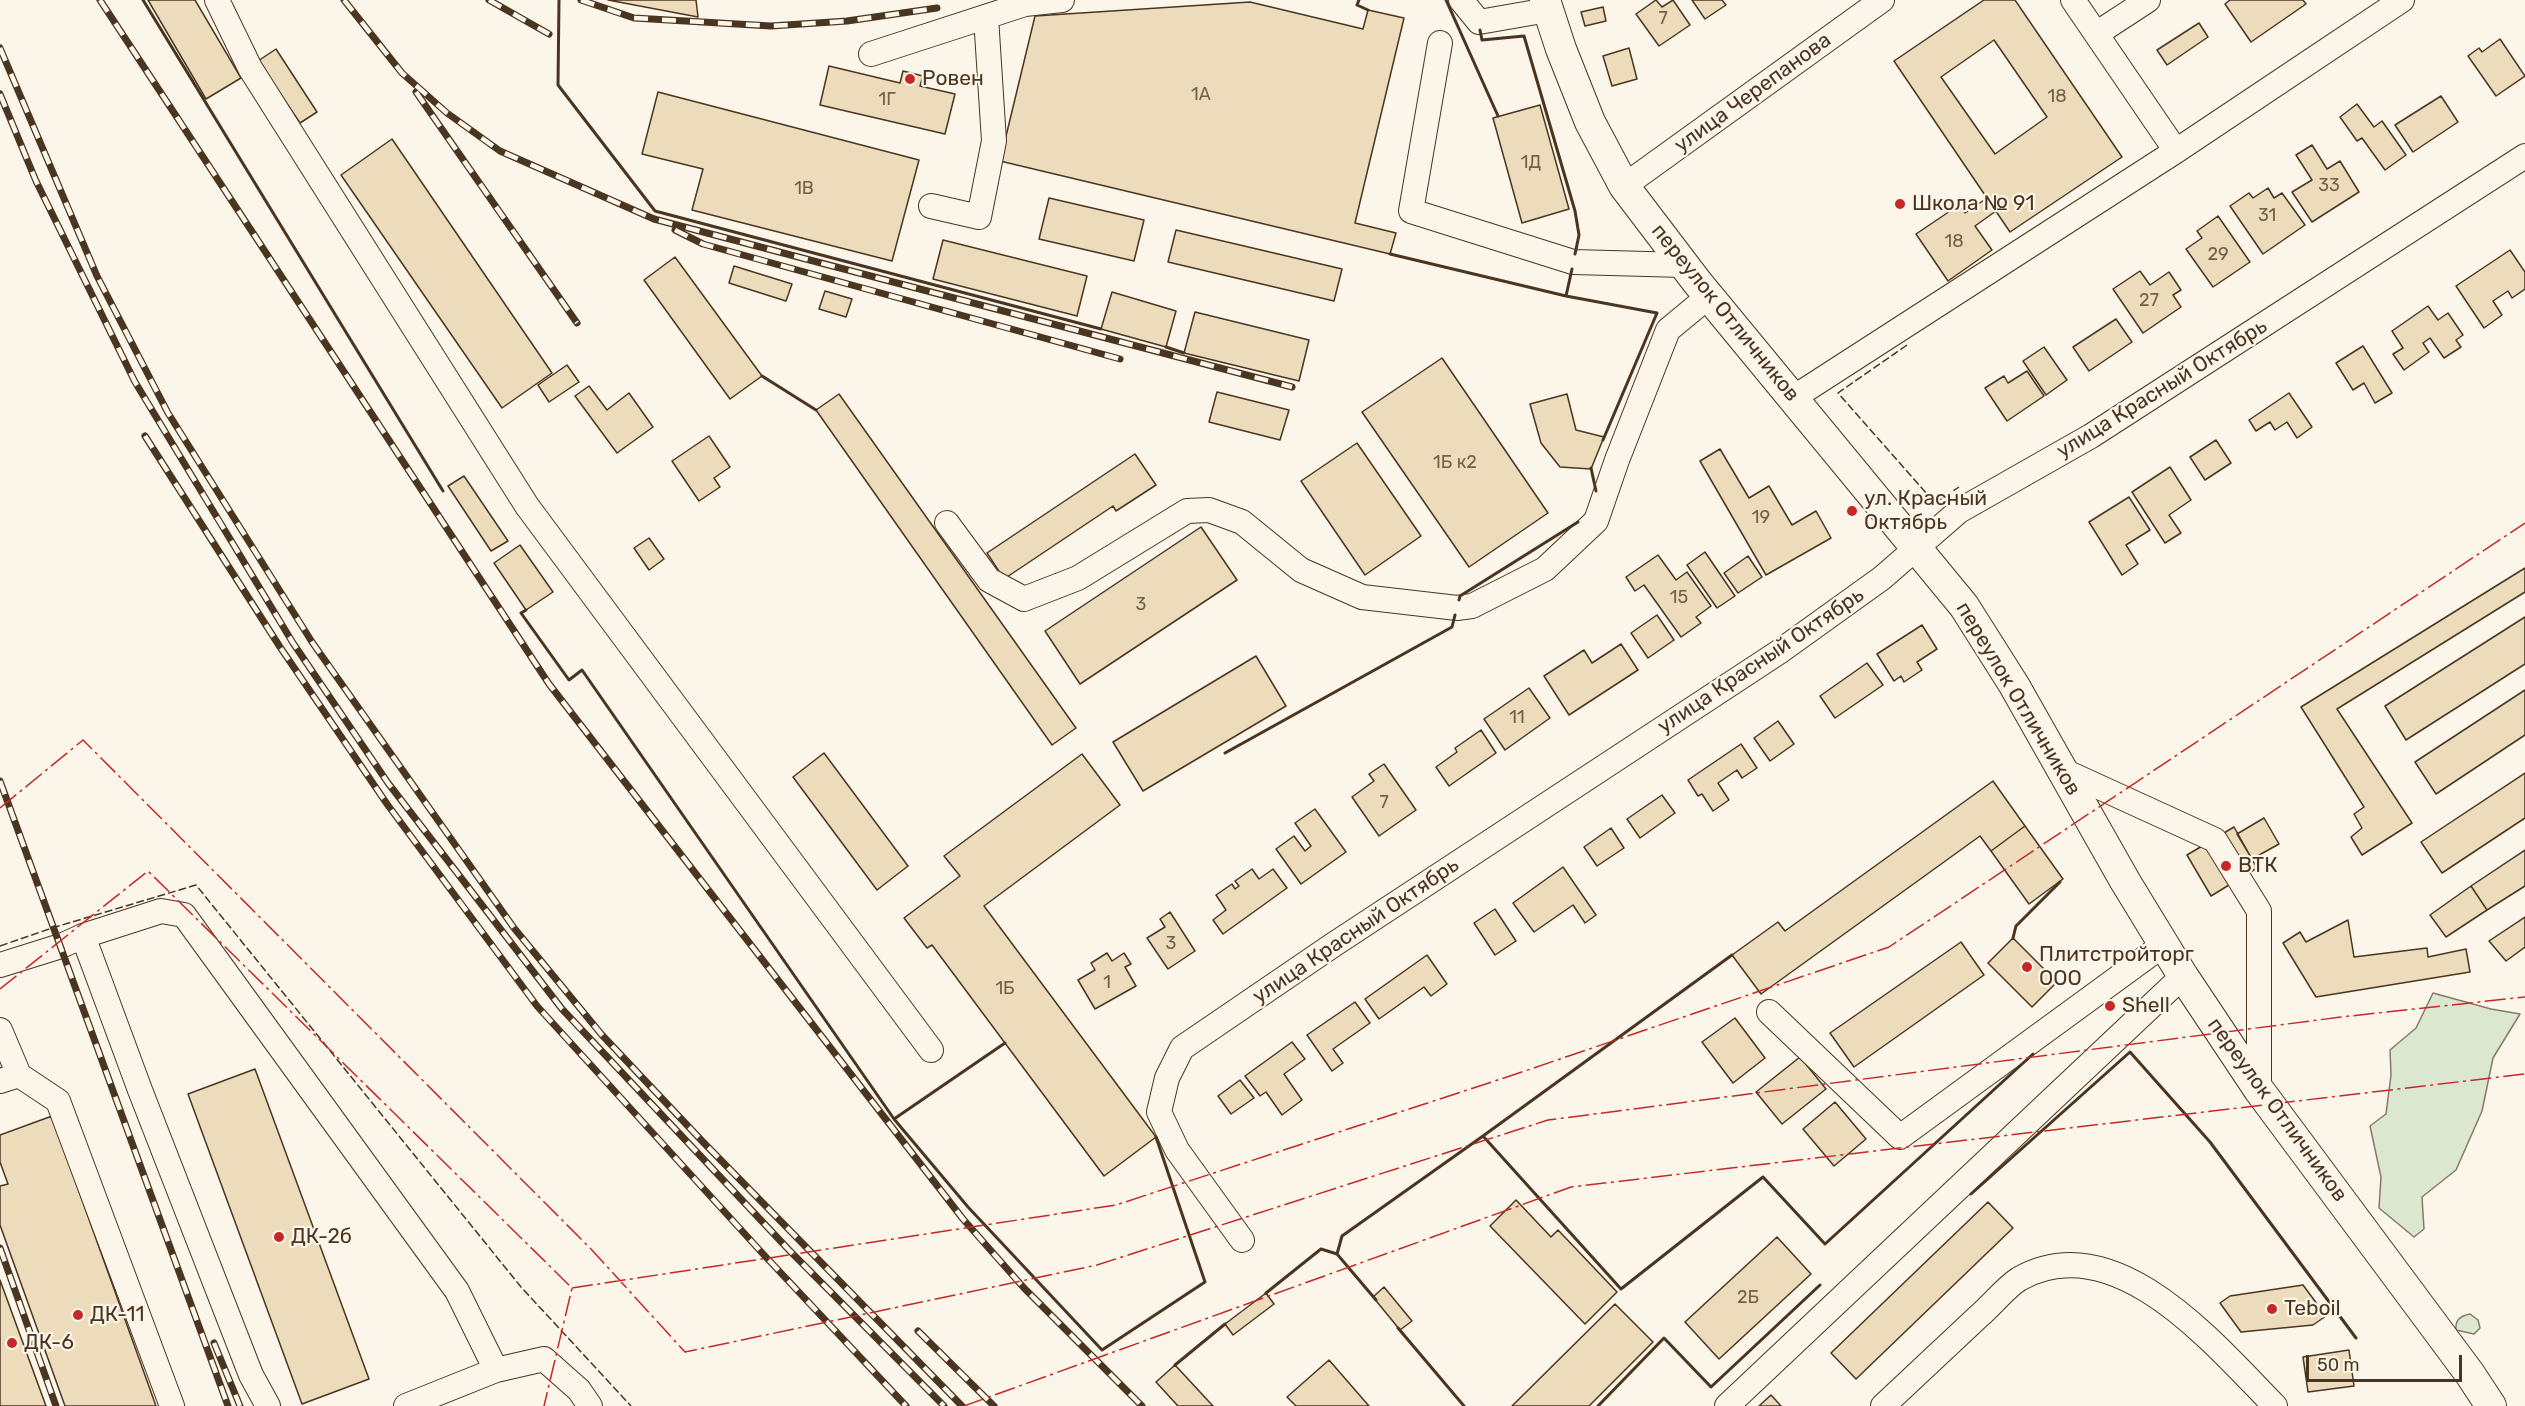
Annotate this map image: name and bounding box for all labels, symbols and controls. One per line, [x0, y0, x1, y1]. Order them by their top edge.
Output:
house number: 7 [1658, 8, 1668, 30]
street label: улица Черепанова [1670, 28, 1836, 158]
place label: Ровен [922, 66, 984, 92]
marker: Ровен [903, 72, 917, 86]
house number: 1А [1191, 84, 1211, 106]
house number: 18 [2047, 86, 2067, 108]
house number: 1Г [878, 89, 896, 111]
house number: 1Д [1521, 152, 1541, 174]
house number: 33 [2318, 175, 2340, 197]
house number: 1В [794, 178, 814, 200]
place label: Школа № 91 [1912, 191, 2035, 217]
marker: Школа № 91 [1893, 197, 1907, 211]
house number: 31 [2258, 205, 2276, 227]
street label: переулок Отличников [1646, 219, 1804, 407]
house number: 18 [1944, 231, 1964, 253]
house number: 29 [2207, 244, 2229, 266]
house number: 27 [2139, 290, 2159, 312]
street label: улица Красный Октябрь [2052, 314, 2272, 464]
house number: 1Б к2 [1433, 452, 1477, 474]
place label: ул. Красный Октябрь [1864, 486, 1987, 536]
marker: ул. Красный Октябрь [1845, 504, 1859, 518]
house number: 19 [1752, 507, 1770, 529]
street label: улица Красный Октябрь [1653, 583, 1869, 739]
house number: 15 [1670, 587, 1688, 609]
house number: 3 [1136, 594, 1146, 616]
street label: переулок Отличников [1950, 598, 2086, 800]
house number: 11 [1509, 707, 1525, 729]
house number: 7 [1379, 792, 1389, 814]
street label: улица Красный Октябрь [1248, 853, 1464, 1009]
place label: ВТК [2238, 853, 2278, 879]
marker: ВТК [2219, 859, 2233, 873]
house number: 3 [1166, 933, 1176, 955]
place label: Плитстройторг ООО [2039, 942, 2194, 992]
marker: Плитстройторг ООО [2020, 960, 2034, 974]
house number: 1 [1103, 972, 1111, 994]
house number: 1Б [995, 978, 1015, 1000]
place label: Shell [2122, 993, 2170, 1019]
marker: Shell [2103, 999, 2117, 1013]
street label: переулок Отличников [2202, 1013, 2352, 1207]
place label: ДК-2б [291, 1224, 352, 1250]
marker: ДК-2б [272, 1230, 286, 1244]
house number: 2Б [1737, 1287, 1759, 1309]
place label: Teboil [2284, 1296, 2341, 1322]
place label: ДК-11 [90, 1302, 144, 1328]
marker: Teboil [2265, 1302, 2279, 1316]
marker: ДК-11 [71, 1308, 85, 1322]
place label: ДК-6 [24, 1330, 74, 1356]
marker: ДК-6 [5, 1336, 19, 1350]
scale bar [2309, 1343, 2465, 1381]
text: 50 m [2317, 1354, 2360, 1376]

